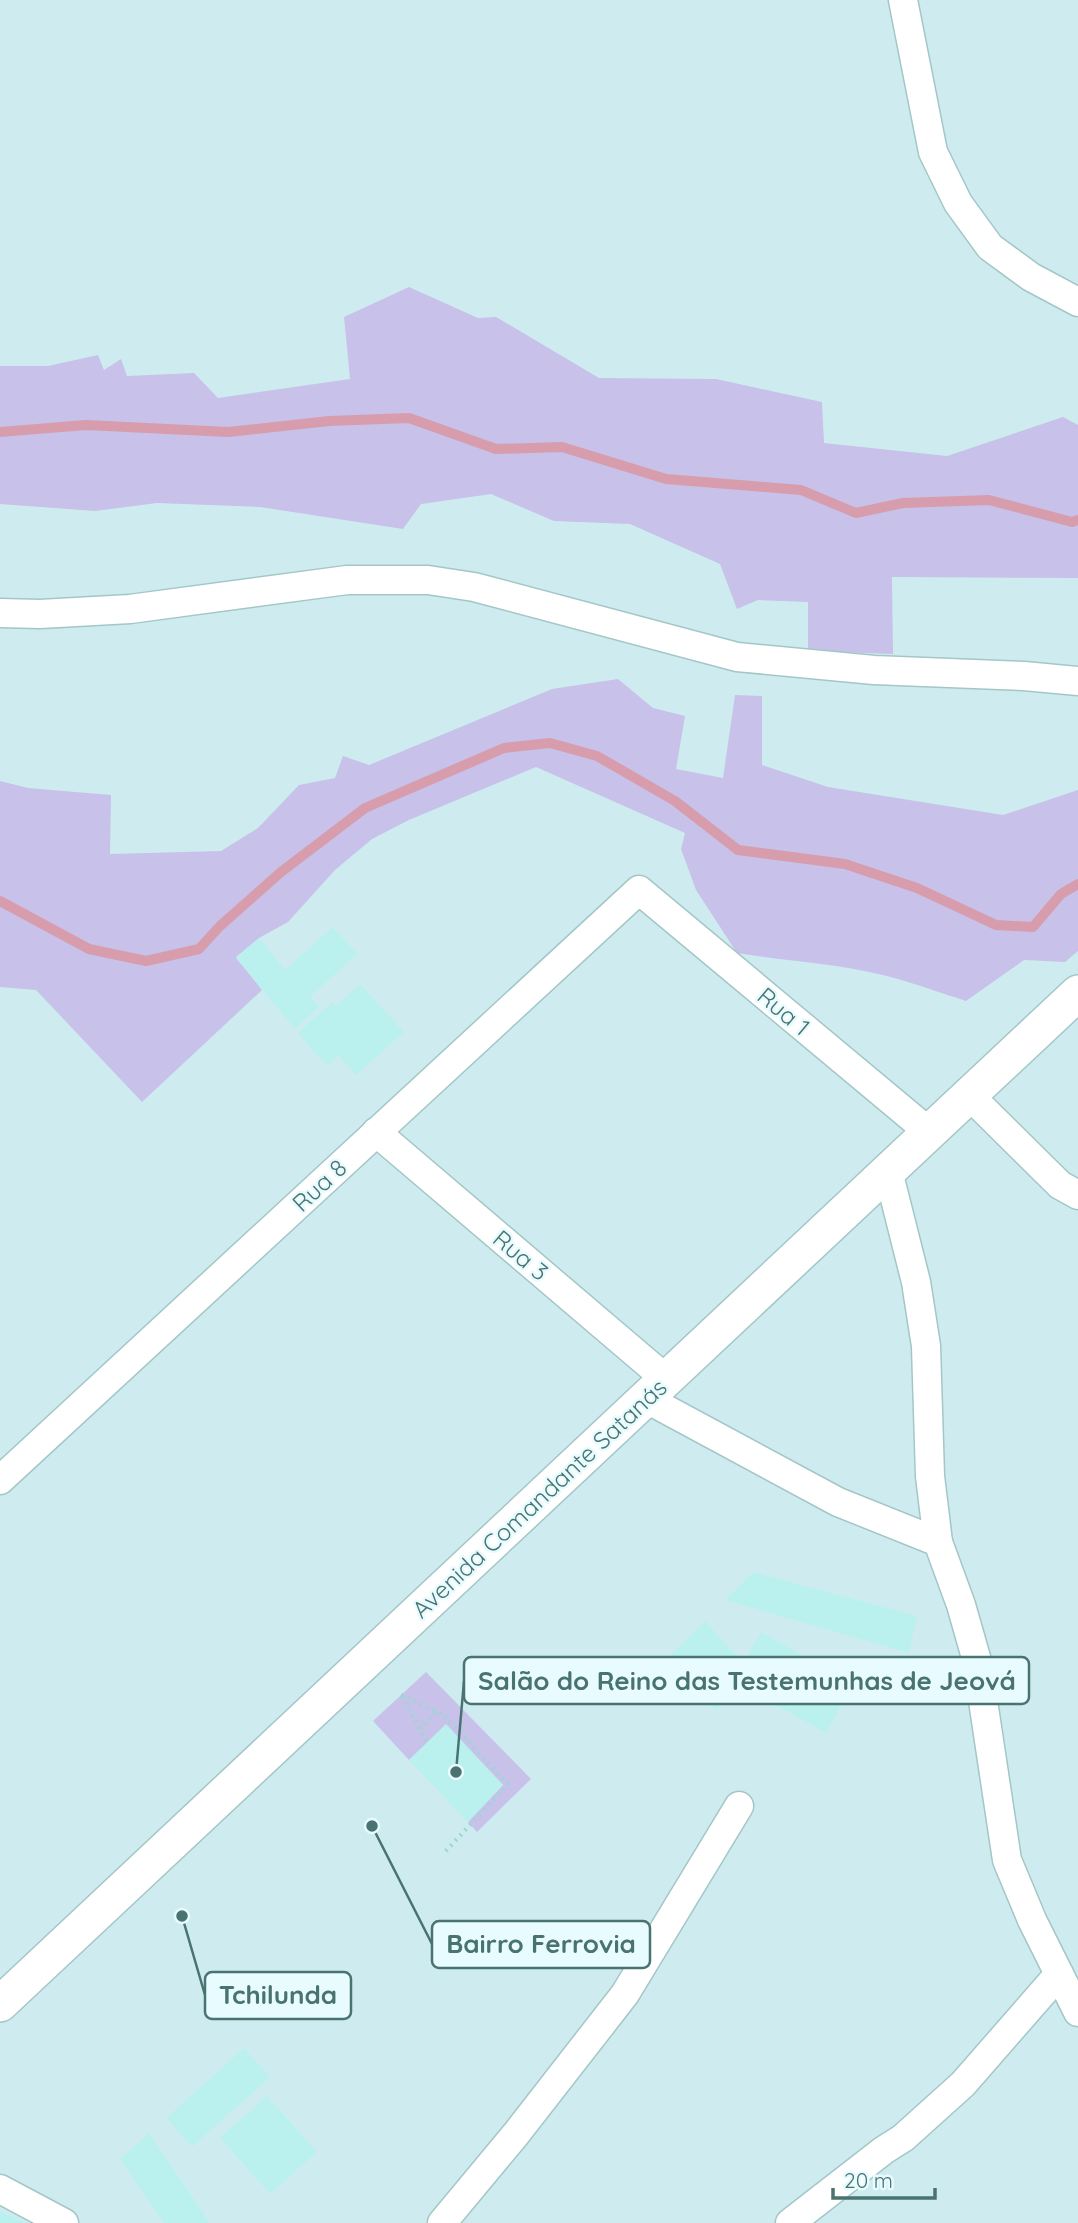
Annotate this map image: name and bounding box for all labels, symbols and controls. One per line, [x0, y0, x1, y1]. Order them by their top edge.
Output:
street label: Rua 1 [752, 980, 816, 1042]
street label: Rua 8 [286, 1152, 352, 1218]
street label: Rua 3 [487, 1223, 555, 1287]
street label: Avenida Comandante Satanás [405, 1372, 673, 1624]
callout: Salão do Reino das Testemunhas de Jeová [464, 1657, 1029, 1704]
text: Salão do Reino das Testemunhas de Jeová [478, 1664, 1016, 1697]
callout: Bairro Ferrovia [432, 1921, 650, 1968]
text: Bairro Ferrovia [446, 1927, 636, 1960]
callout: Tchilunda [205, 1972, 351, 2019]
text: Tchilunda [219, 1978, 337, 2011]
scale bar [833, 2156, 934, 2200]
text: 20 m [844, 2167, 893, 2193]

